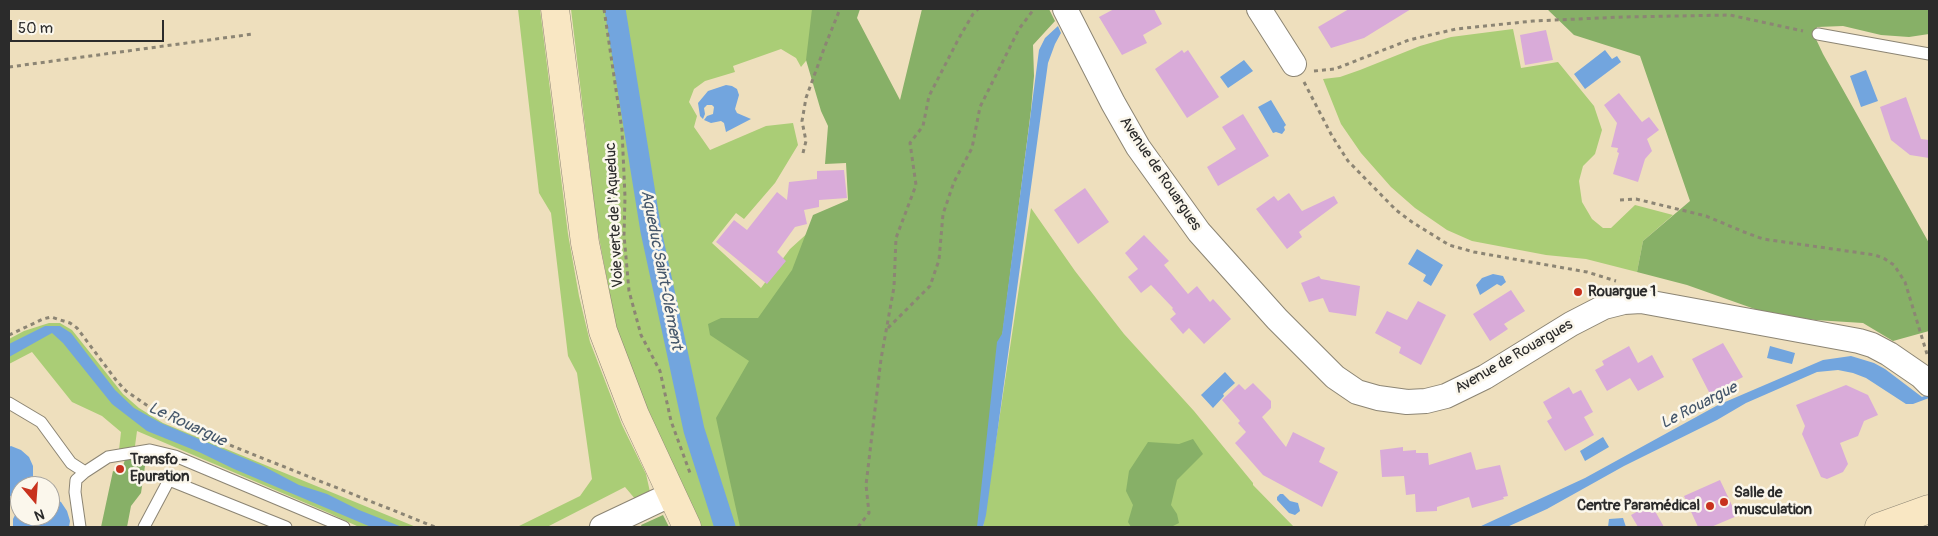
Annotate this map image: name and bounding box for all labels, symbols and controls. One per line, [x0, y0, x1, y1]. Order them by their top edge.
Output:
scale bar [12, 10, 166, 42]
text: 50 m [18, 19, 53, 38]
street label: Avenue de Rouargues [1115, 114, 1205, 234]
street label: Voie verte de l'Aqueduc [602, 142, 628, 288]
water label: Aqueduc Saint-Clément [636, 189, 686, 351]
place label: Rouargue 1 [1588, 283, 1656, 301]
marker: Rouargue 1 [1572, 286, 1584, 298]
street label: Avenue de Rouargues [1452, 316, 1576, 398]
water label: Le Rouargue [1657, 379, 1741, 433]
water label: Le Rouargue [145, 399, 229, 451]
place label: Transfo - Epuration [130, 451, 189, 486]
marker: Transfo - Epuration [114, 463, 126, 475]
north arrow [10, 476, 60, 526]
place label: Salle de musculation [1734, 484, 1812, 519]
marker: Salle de musculation [1718, 496, 1730, 508]
place label: Centre Paramédical [1577, 497, 1700, 515]
marker: Centre Paramédical [1704, 500, 1716, 512]
text: N [32, 505, 47, 524]

